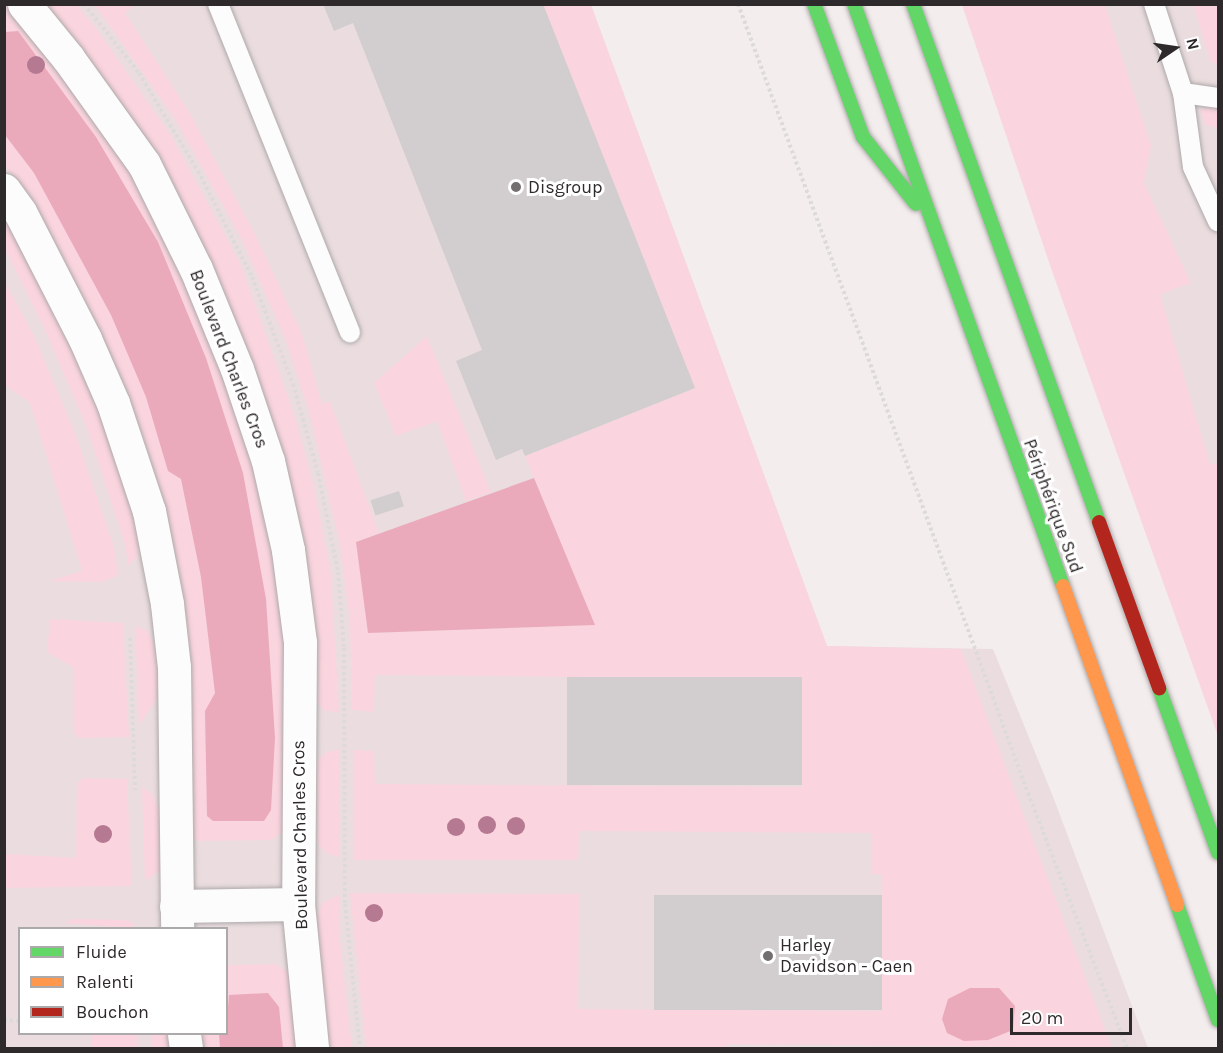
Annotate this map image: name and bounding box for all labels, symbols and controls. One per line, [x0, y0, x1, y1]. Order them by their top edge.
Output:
north arrow [1145, 18, 1205, 78]
text: N [1182, 36, 1204, 52]
place label: Disgroup [528, 176, 603, 198]
marker: Disgroup [509, 180, 523, 194]
street label: Boulevard Charles Cros [185, 267, 273, 451]
street label: Périphérique Sud [1019, 436, 1087, 576]
street label: Boulevard Charles Cros [288, 740, 312, 930]
legend [18, 927, 228, 1035]
place label: Harley Davidson - Caen [780, 935, 913, 978]
text: Fluide [76, 941, 127, 963]
marker: Harley Davidson - Caen [761, 949, 775, 963]
text: Ralenti [76, 971, 134, 993]
scale bar [1013, 996, 1134, 1034]
text: Bouchon [76, 1001, 149, 1023]
text: 20 m [1021, 1007, 1063, 1029]

